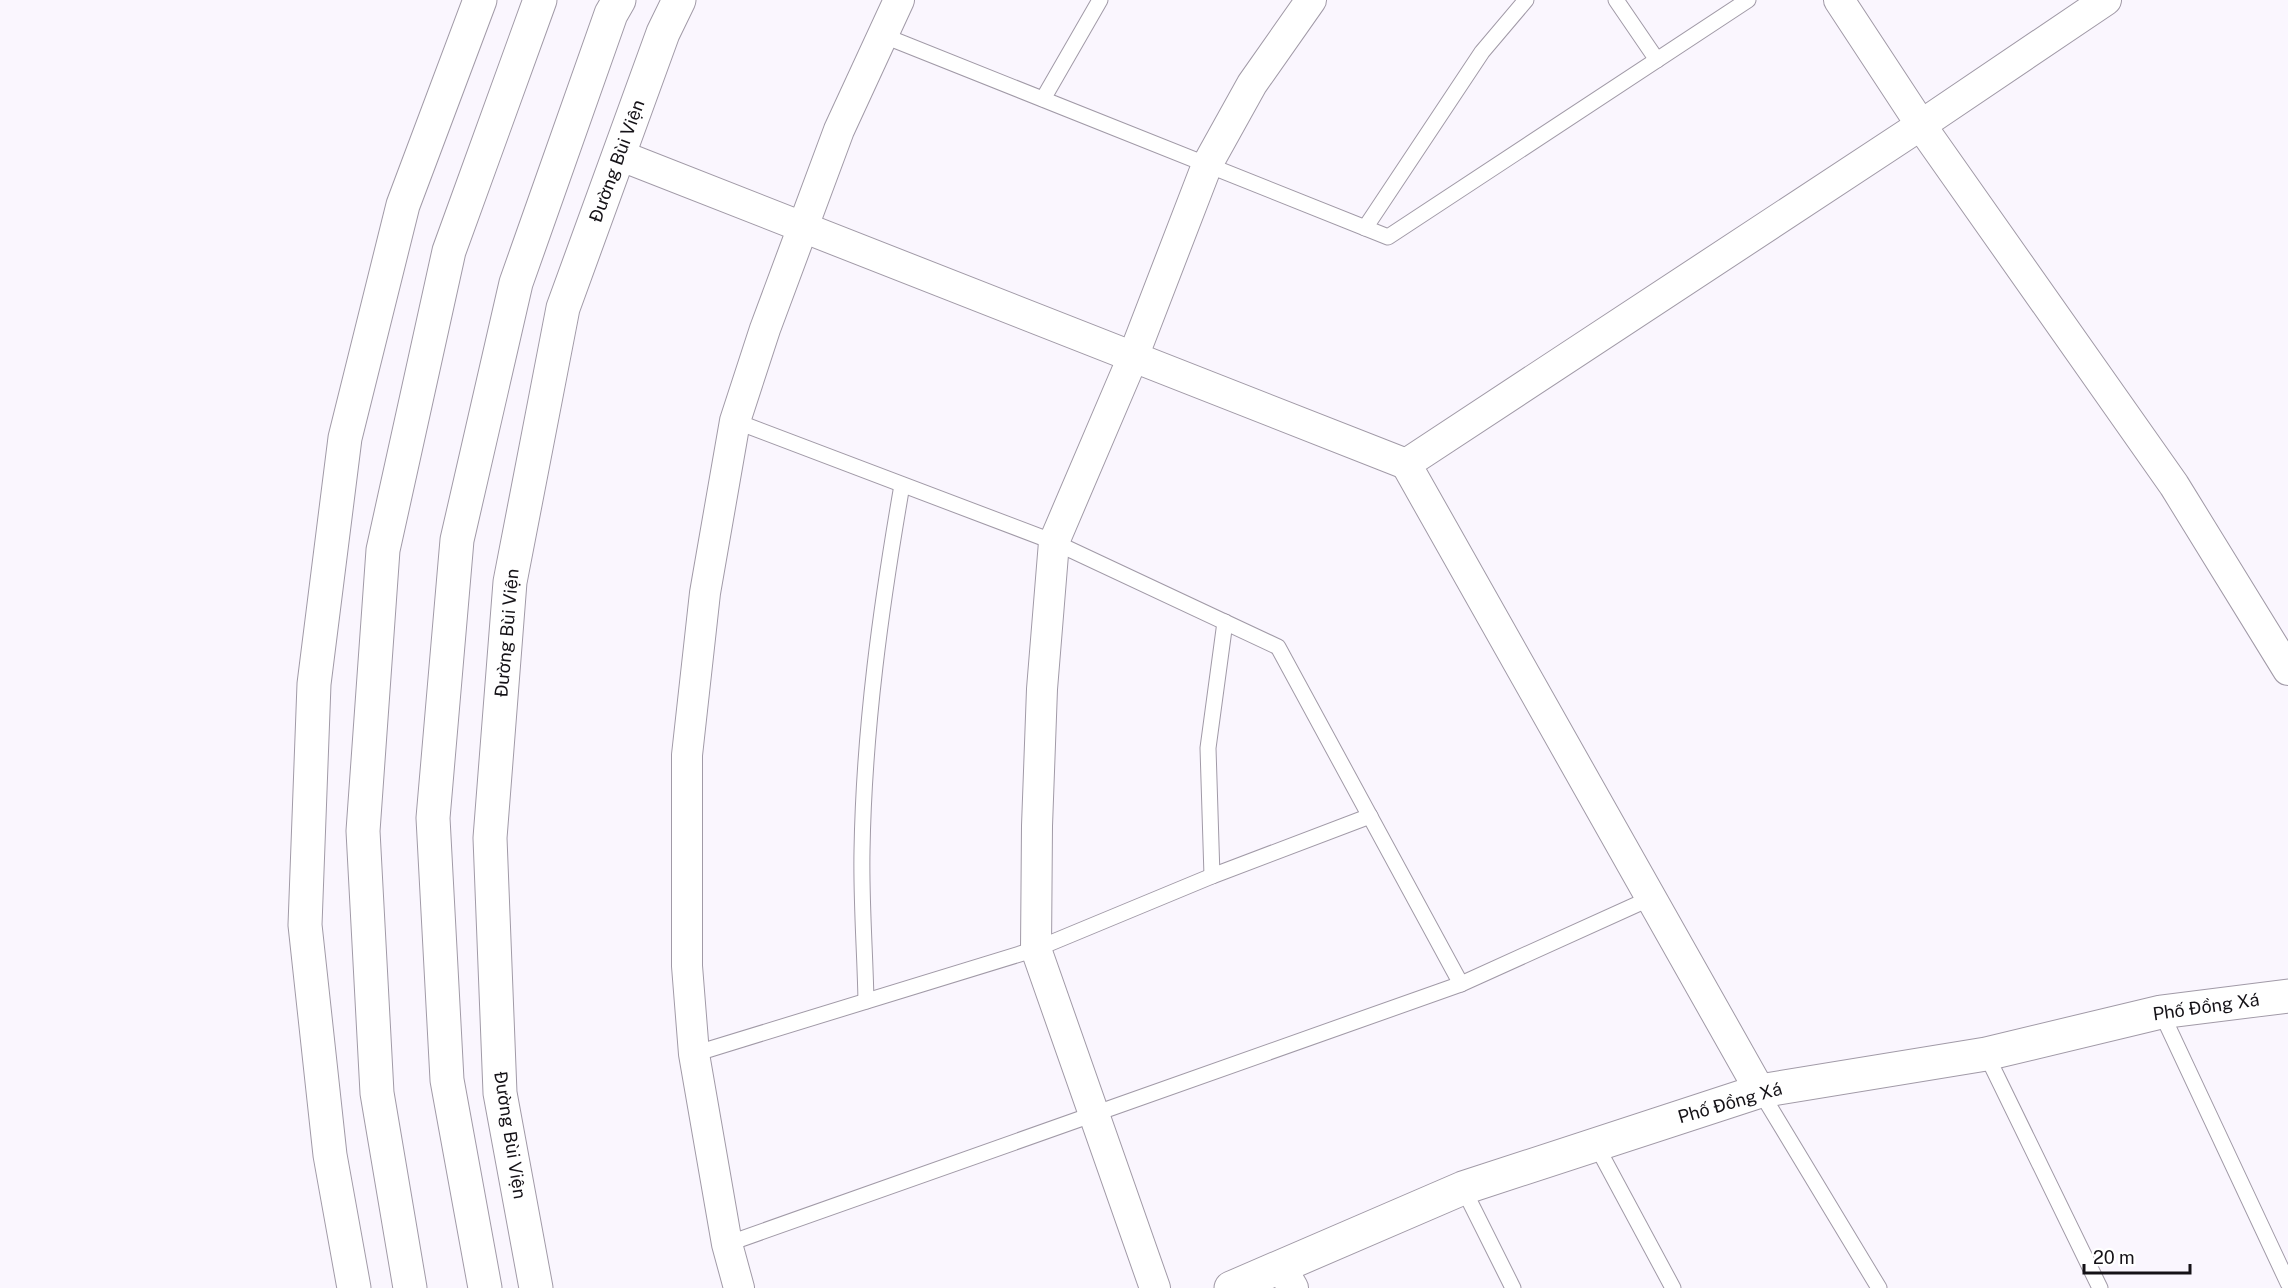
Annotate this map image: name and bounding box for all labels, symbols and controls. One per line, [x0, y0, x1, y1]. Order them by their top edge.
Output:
street label: Đường Bùi Viện [585, 97, 648, 225]
street label: Đường Bùi Viện [490, 568, 523, 698]
street label: Phố Đồng Xá [2151, 989, 2261, 1024]
street label: Đường Bùi Viện [490, 1070, 531, 1200]
street label: Phố Đồng Xá [1675, 1078, 1784, 1127]
scale bar [2084, 1237, 2190, 1275]
text: 20 m [2093, 1247, 2135, 1268]

